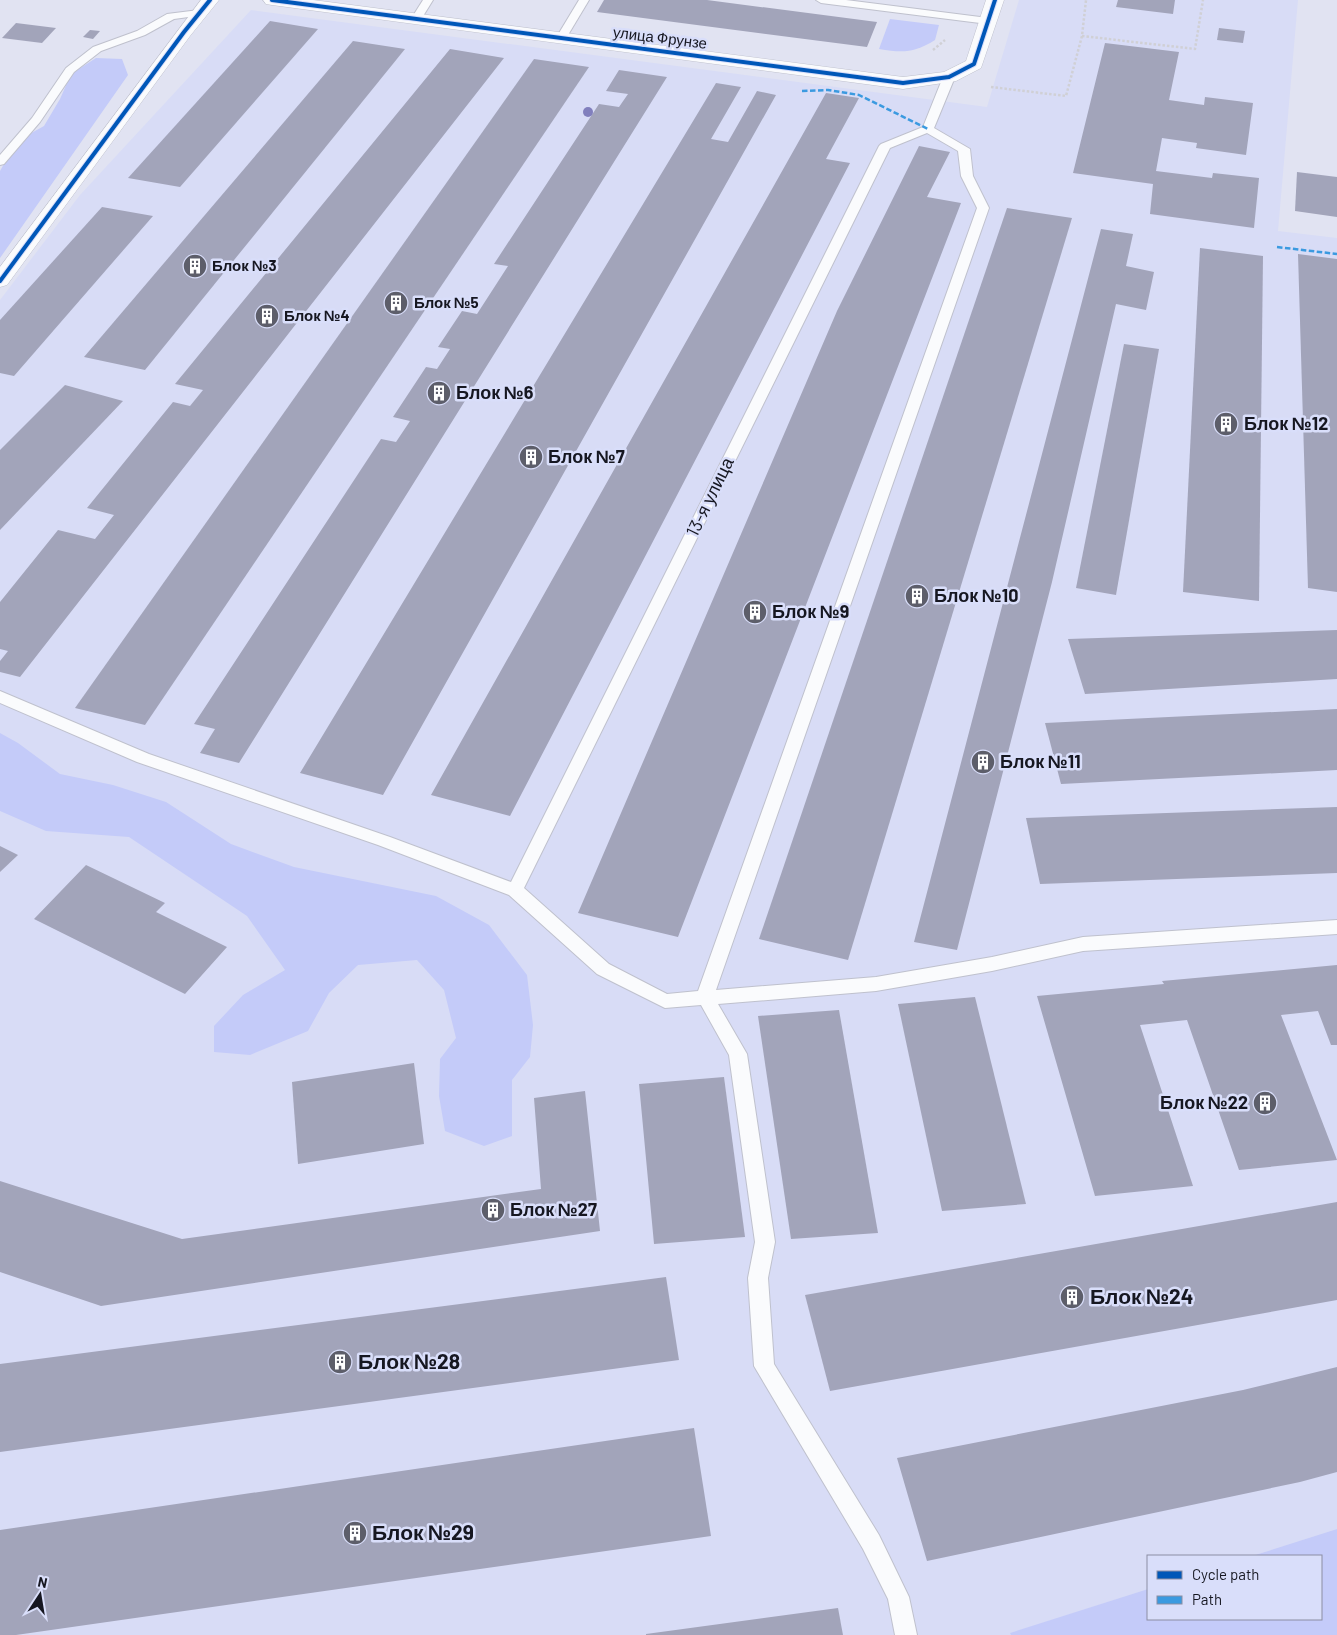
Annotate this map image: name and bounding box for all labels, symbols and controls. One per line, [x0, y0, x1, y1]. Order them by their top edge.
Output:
street label: улица Фрунзе [612, 22, 708, 52]
building icon: Блок №3 [182, 253, 208, 279]
place label: Блок №3 [212, 256, 277, 274]
building icon: Блок №5 [383, 290, 409, 316]
place label: Блок №5 [414, 293, 479, 311]
building icon: Блок №4 [254, 303, 280, 329]
place label: Блок №4 [284, 306, 350, 324]
building icon: Блок №6 [426, 380, 452, 406]
place label: Блок №6 [456, 381, 534, 403]
building icon: Блок №12 [1213, 411, 1239, 437]
place label: Блок №12 [1244, 412, 1328, 434]
building icon: Блок №7 [518, 444, 544, 470]
place label: Блок №7 [548, 445, 625, 467]
street label: 13-я улица [680, 452, 738, 540]
building icon: Блок №10 [904, 583, 930, 609]
place label: Блок №10 [934, 584, 1018, 606]
building icon: Блок №9 [742, 599, 768, 625]
place label: Блок №9 [772, 600, 849, 622]
building icon: Блок №11 [970, 749, 996, 775]
place label: Блок №11 [1000, 750, 1081, 772]
building icon: Блок №22 [1252, 1090, 1278, 1116]
place label: Блок №22 [1160, 1091, 1248, 1113]
building icon: Блок №27 [480, 1197, 506, 1223]
place label: Блок №27 [510, 1198, 597, 1220]
place label: Блок №24 [1090, 1283, 1194, 1308]
building icon: Блок №24 [1059, 1284, 1085, 1310]
place label: Блок №28 [358, 1348, 460, 1373]
building icon: Блок №28 [327, 1349, 353, 1375]
place label: Блок №29 [372, 1519, 474, 1544]
building icon: Блок №29 [342, 1520, 368, 1546]
legend [1147, 1555, 1322, 1620]
text: Cycle path [1192, 1565, 1259, 1583]
north arrow [15, 1570, 65, 1620]
text: N [36, 1573, 49, 1591]
text: Path [1192, 1590, 1222, 1608]

